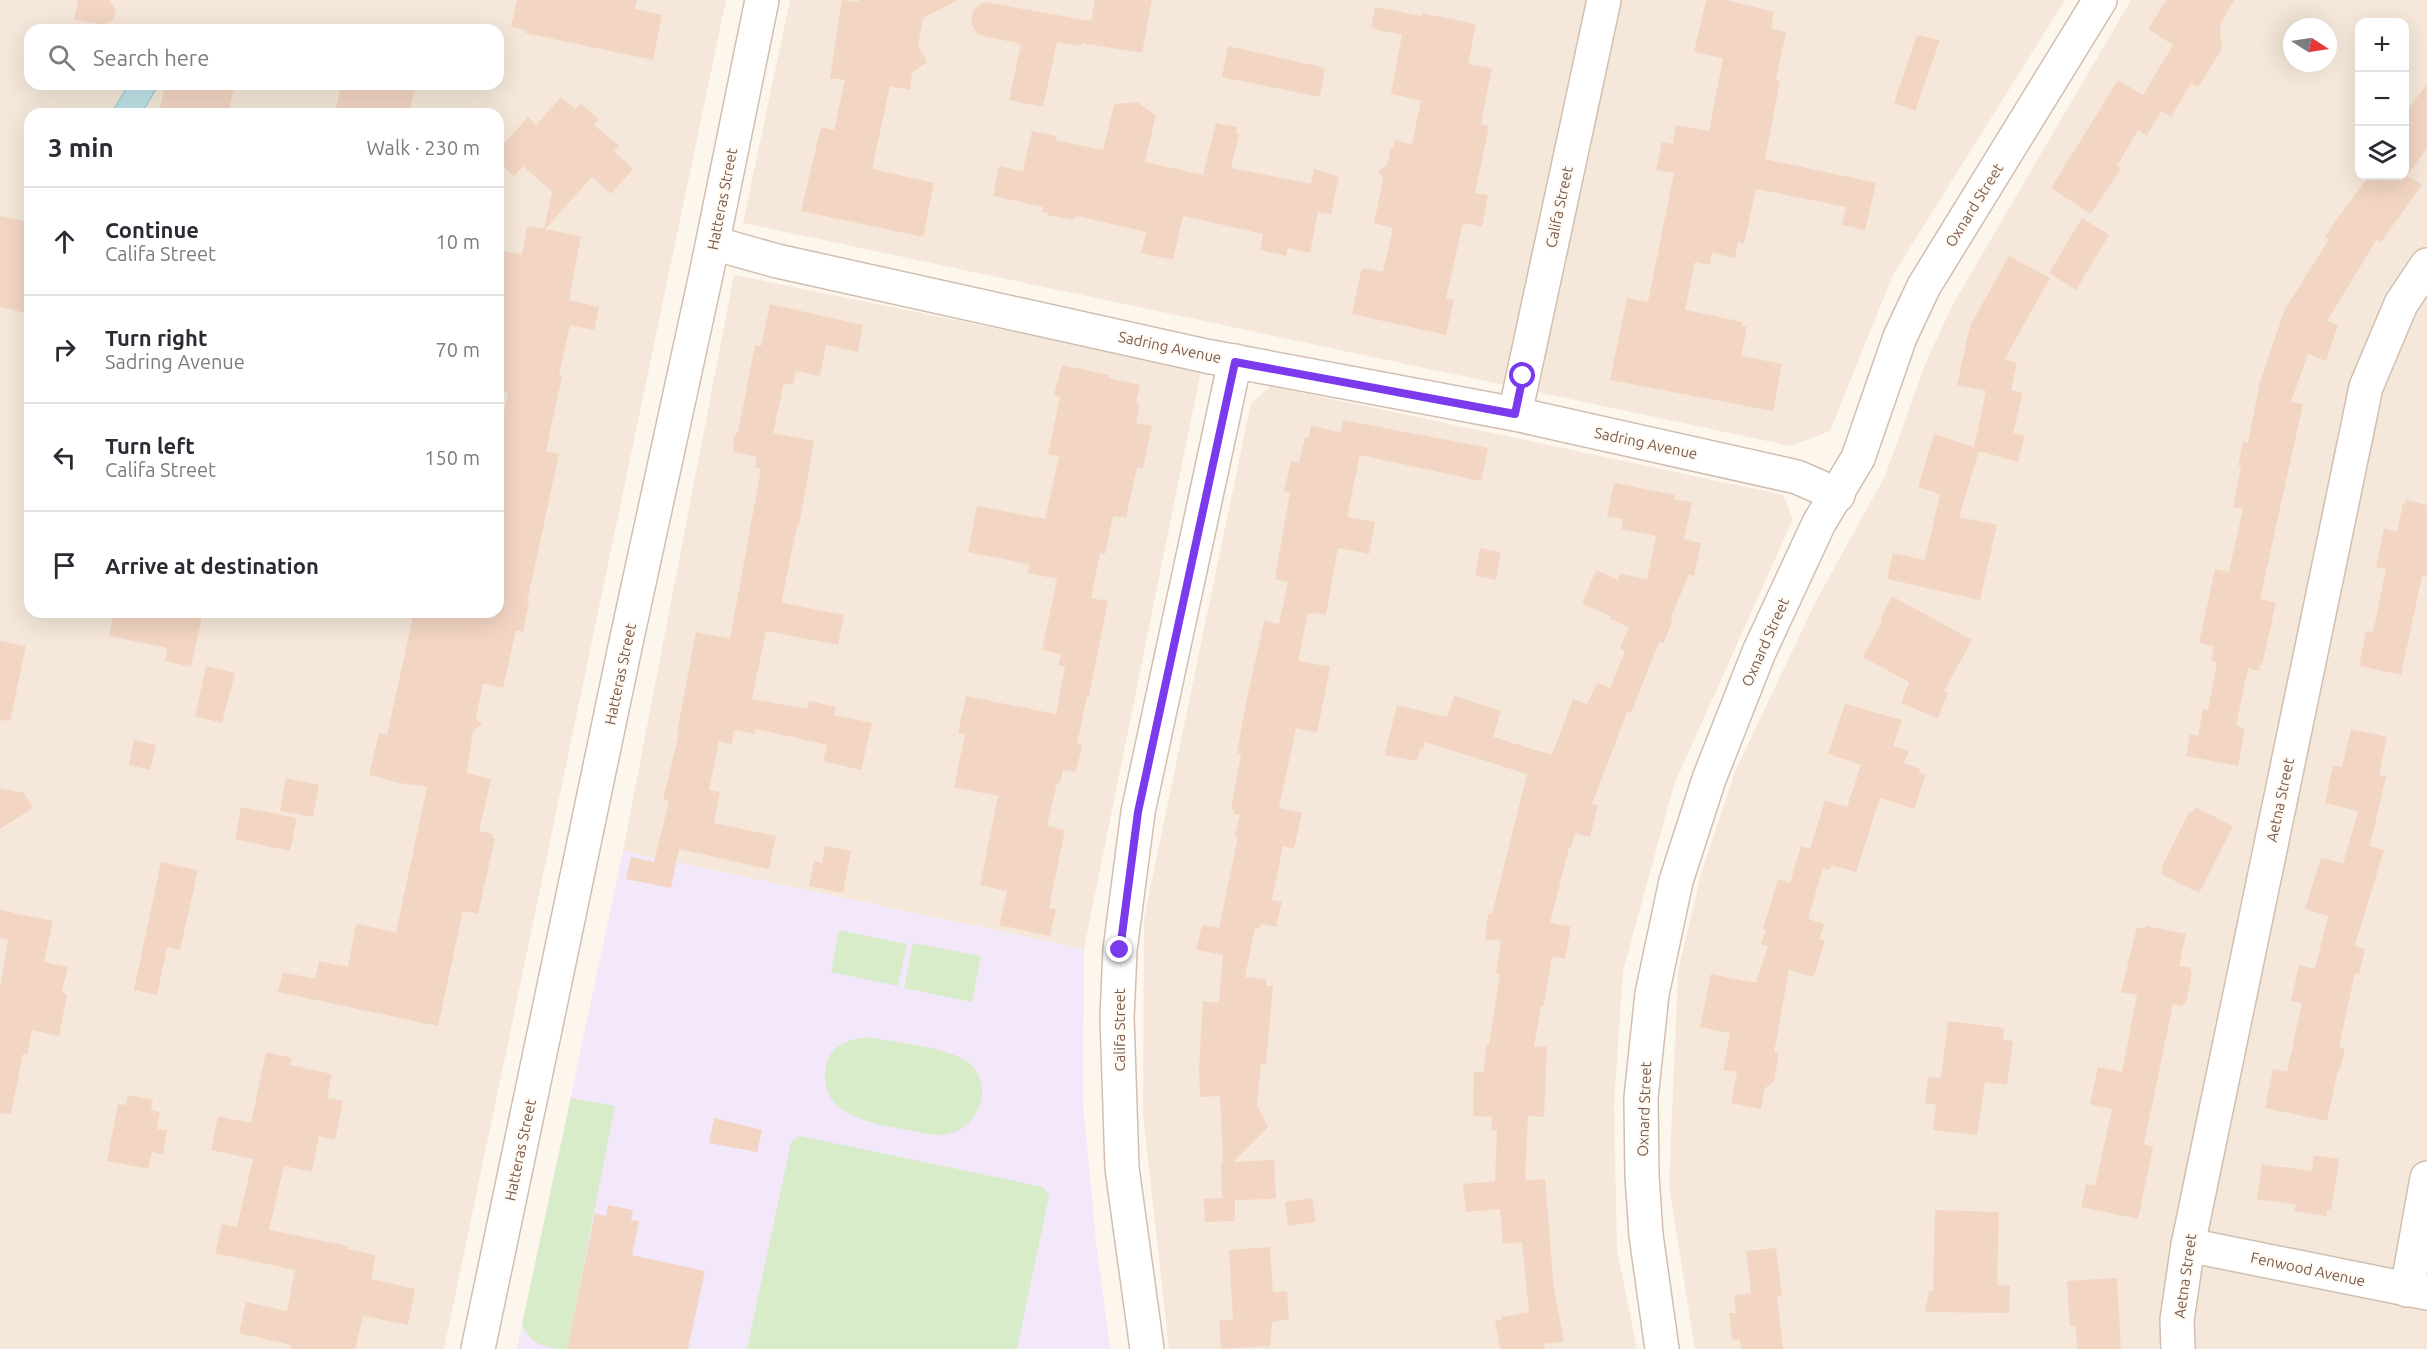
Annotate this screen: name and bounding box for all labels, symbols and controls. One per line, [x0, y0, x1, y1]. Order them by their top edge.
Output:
north arrow [2283, 18, 2337, 72]
map controls [2355, 18, 2409, 180]
button: + [2355, 18, 2409, 72]
search box [24, 24, 504, 90]
icon: search [45, 41, 78, 74]
text: Search here [93, 45, 209, 70]
button: − [2355, 72, 2409, 126]
button: layers [2355, 126, 2409, 180]
text: 3 min [48, 133, 114, 162]
text: Walk · 230 m [367, 136, 480, 159]
street label: Hatteras Street [704, 147, 740, 251]
street label: Oxnard Street [1942, 160, 2006, 250]
street label: Califa Street [1542, 164, 1576, 249]
text: Continue [105, 217, 199, 242]
icon: ahead [48, 225, 81, 258]
text: 10 m [436, 230, 480, 253]
text: Califa Street [105, 242, 216, 265]
text: Turn right [105, 325, 207, 350]
street label: Sadring Avenue [1117, 328, 1223, 366]
icon: right [48, 333, 81, 366]
text: 70 m [436, 338, 480, 361]
text: Sadring Avenue [105, 350, 245, 373]
route start [1509, 362, 1535, 388]
street label: Sadring Avenue [1593, 424, 1699, 462]
text: Turn left [105, 433, 195, 458]
icon: left [48, 441, 81, 474]
text: 150 m [424, 446, 480, 469]
text: Califa Street [105, 458, 216, 481]
icon: arrive [48, 549, 81, 582]
text: Arrive at destination [105, 553, 319, 578]
street label: Oxnard Street [1738, 595, 1792, 689]
street label: Hatteras Street [601, 622, 639, 726]
street label: Aetna Street [2263, 756, 2297, 844]
route end [1106, 936, 1132, 962]
street label: Califa Street [1111, 988, 1128, 1072]
street label: Oxnard Street [1634, 1061, 1654, 1157]
street label: Hatteras Street [501, 1098, 539, 1202]
street label: Aetna Street [2171, 1232, 2199, 1320]
street label: Fenwood Avenue [2249, 1249, 2367, 1289]

